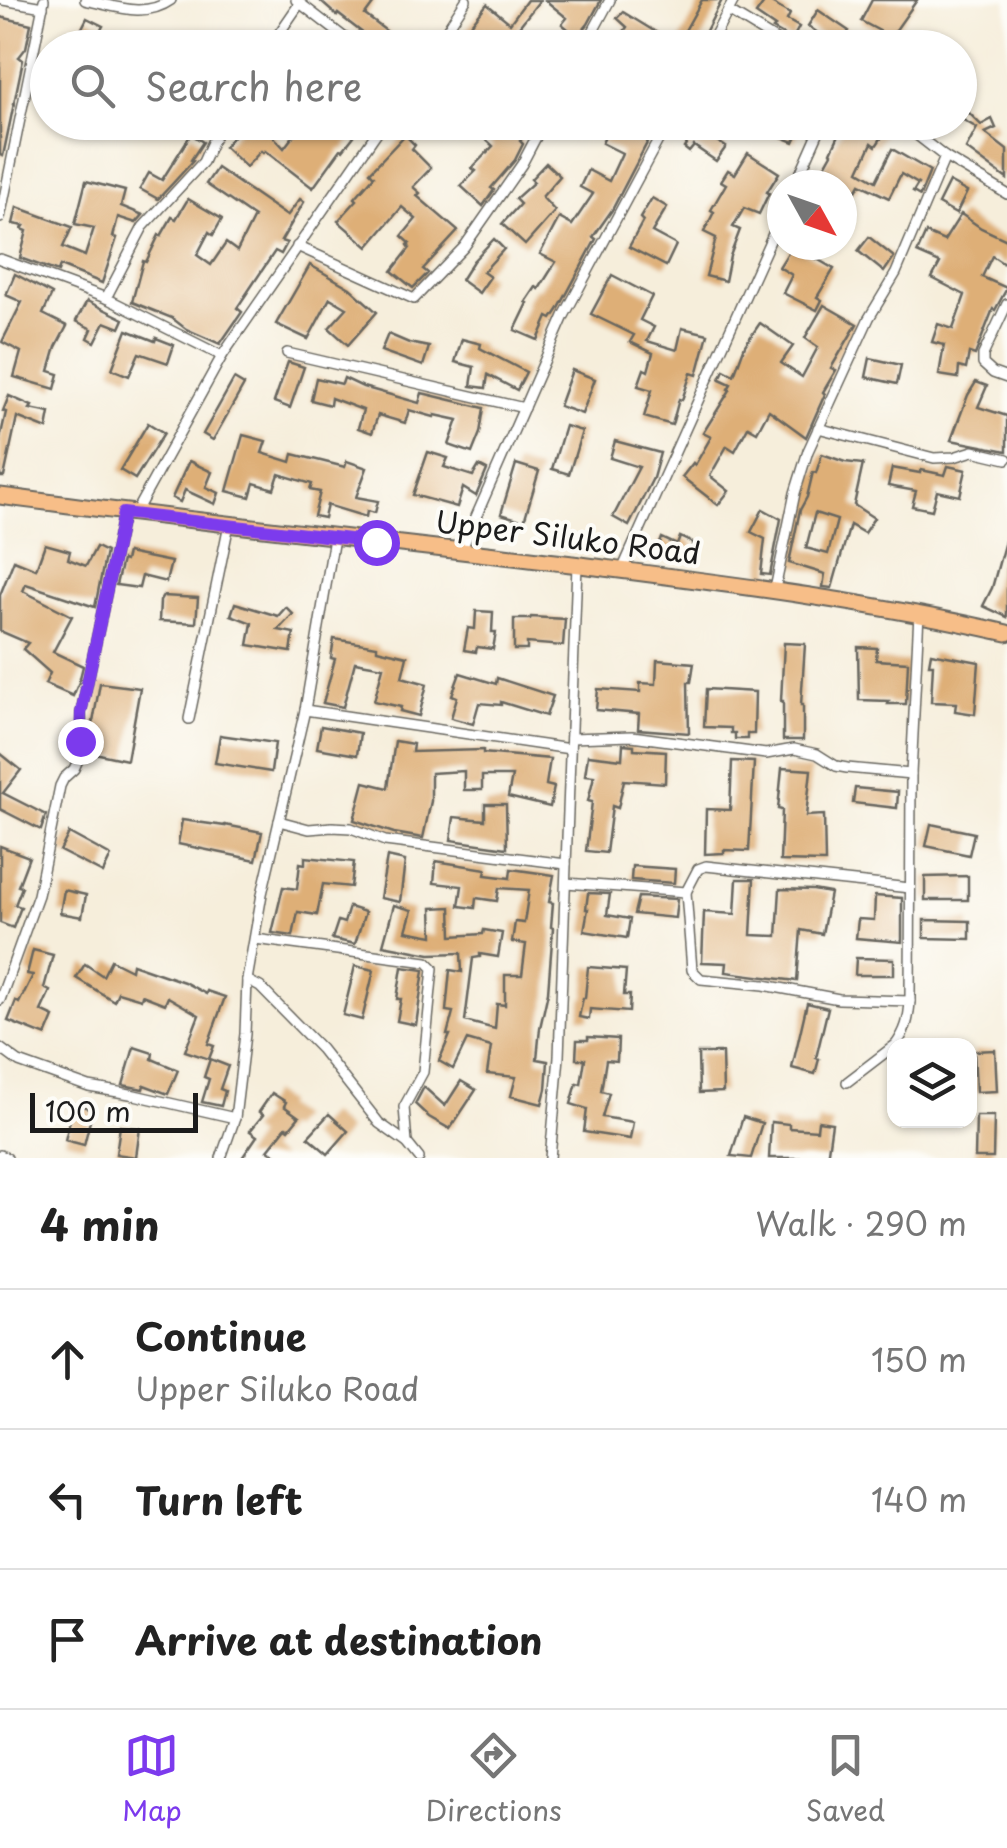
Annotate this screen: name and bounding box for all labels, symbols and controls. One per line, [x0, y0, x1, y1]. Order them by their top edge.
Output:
search box [30, 30, 977, 140]
text: Search here [145, 57, 362, 114]
icon: search [65, 58, 120, 113]
north arrow [767, 170, 857, 260]
street label: Upper Siluko Road [433, 497, 703, 575]
route start [354, 520, 400, 566]
route end [58, 719, 104, 765]
map controls [887, 1038, 977, 1128]
button: layers [887, 1038, 977, 1128]
scale bar [30, 1088, 198, 1132]
text: 100 m [45, 1089, 131, 1132]
text: 4 min [40, 1192, 160, 1255]
text: Walk · 290 m [755, 1199, 967, 1247]
text: Continue [135, 1307, 306, 1364]
icon: ahead [40, 1332, 95, 1387]
text: 150 m [871, 1335, 967, 1383]
text: Upper Siluko Road [135, 1364, 419, 1412]
text: Turn left [135, 1471, 303, 1528]
icon: left [40, 1472, 95, 1527]
text: 140 m [871, 1475, 967, 1523]
text: Arrive at destination [135, 1611, 543, 1668]
icon: arrive [40, 1612, 95, 1667]
tab: Map [122, 1728, 182, 1831]
tab: Directions [426, 1728, 562, 1831]
tab: Saved [806, 1728, 885, 1831]

